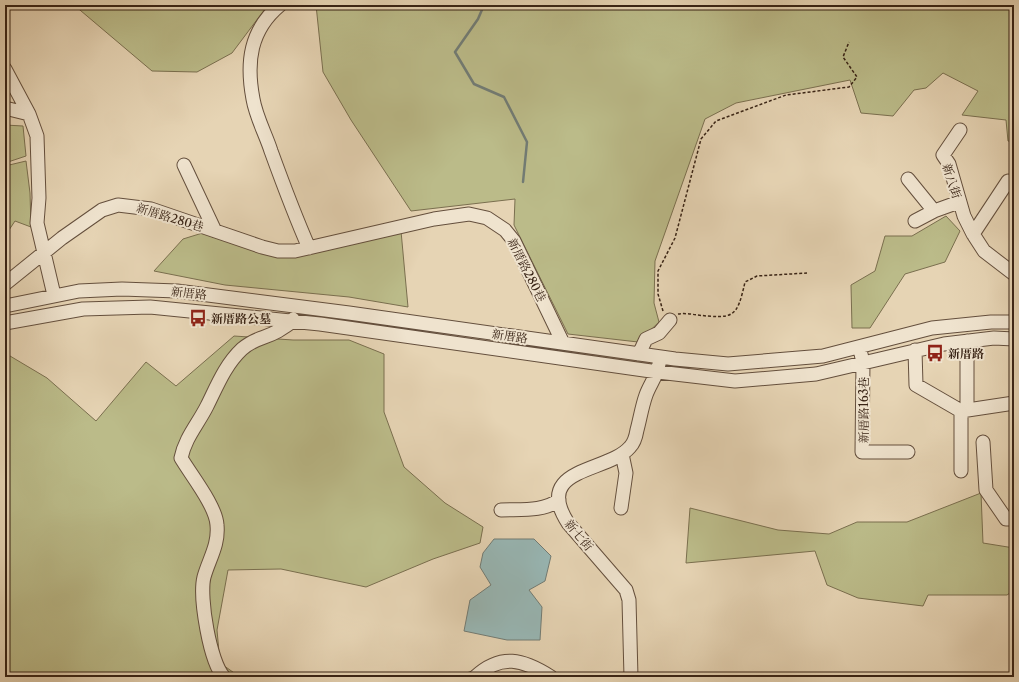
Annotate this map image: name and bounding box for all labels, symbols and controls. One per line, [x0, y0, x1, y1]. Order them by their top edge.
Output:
street label: 新八街 [939, 162, 965, 201]
street label: 新厝路280巷 [135, 200, 205, 234]
street label: 新厝路280巷 [505, 236, 549, 304]
street label: 新厝路 [170, 284, 208, 302]
bus stop icon: 新厝路公墓 [188, 308, 208, 328]
place label: 新厝路公墓 [211, 311, 271, 326]
street label: 新厝路 [491, 326, 529, 346]
bus stop icon: 新厝路 [925, 343, 945, 363]
place label: 新厝路 [948, 346, 984, 361]
street label: 新厝路163巷 [856, 377, 871, 443]
street label: 新七街 [562, 516, 597, 554]

